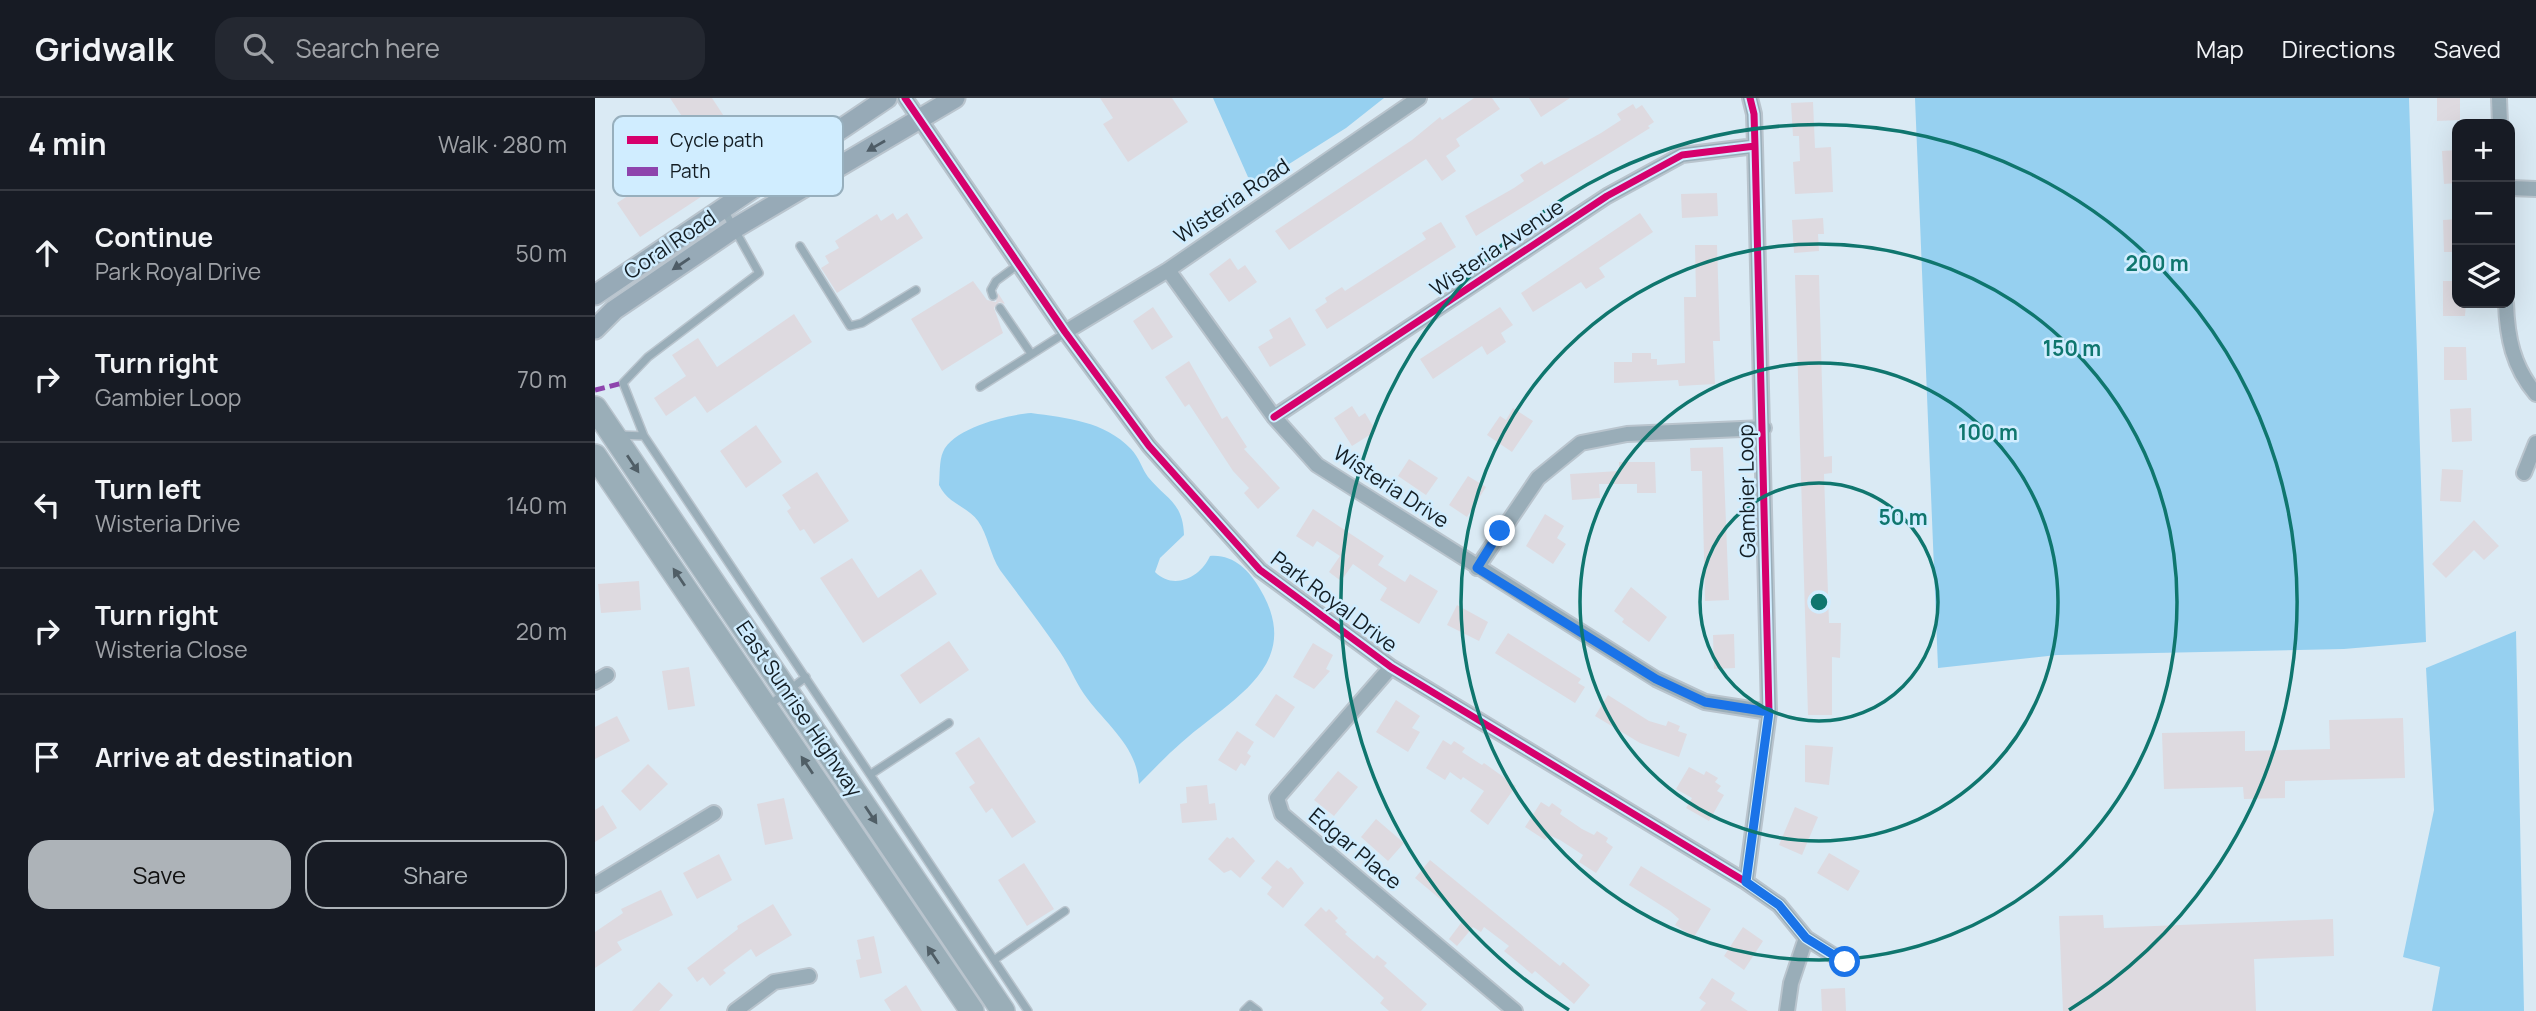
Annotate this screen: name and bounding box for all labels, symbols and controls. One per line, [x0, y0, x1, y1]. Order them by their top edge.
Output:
search box [215, 17, 705, 80]
text: Gridwalk [35, 26, 173, 71]
icon: search [239, 29, 277, 67]
text: Search here [295, 30, 440, 66]
text: Map [2196, 32, 2244, 65]
text: Directions [2282, 32, 2395, 65]
text: Saved [2433, 32, 2501, 65]
legend [613, 116, 843, 196]
map controls [2452, 119, 2515, 308]
button: + [2452, 119, 2515, 182]
text: 4 min [28, 123, 106, 164]
text: Cycle path [670, 127, 764, 153]
text: Walk · 280 m [438, 128, 567, 160]
one-way arrow [866, 140, 886, 152]
street label: Wisteria Road [1168, 151, 1295, 249]
text: Path [670, 158, 710, 184]
button: − [2452, 182, 2515, 245]
street label: Wisteria Avenue [1424, 192, 1569, 302]
street label: Coral Road [618, 203, 721, 285]
text: Continue [95, 219, 213, 255]
icon: ahead [28, 234, 66, 272]
text: 50 m [516, 237, 567, 269]
button: layers [2452, 245, 2515, 308]
text: 200 m [2125, 249, 2189, 277]
text: Park Royal Drive [95, 255, 261, 287]
one-way arrow [672, 257, 691, 270]
text: 150 m [2043, 334, 2101, 362]
text: Turn right [95, 345, 219, 381]
icon: right [28, 360, 66, 398]
text: 70 m [517, 363, 567, 395]
text: Gambier Loop [95, 381, 241, 413]
text: 100 m [1958, 418, 2018, 446]
street label: Gambier Loop [1731, 424, 1761, 558]
street label: Wisteria Drive [1328, 438, 1455, 534]
one-way arrow [626, 455, 639, 474]
text: Turn left [95, 471, 202, 507]
icon: left [28, 486, 66, 524]
text: 140 m [506, 489, 567, 521]
text: 50 m [1878, 503, 1928, 531]
text: Wisteria Drive [95, 507, 241, 539]
route end [1484, 515, 1515, 546]
street label: Park Royal Drive [1266, 544, 1404, 658]
one-way arrow [673, 567, 686, 587]
centre of rings [1807, 590, 1831, 614]
text: Turn right [95, 597, 219, 633]
icon: right [28, 612, 66, 650]
text: 20 m [516, 615, 567, 647]
street label: East Sunrise Highway [730, 615, 869, 802]
text: Wisteria Close [95, 633, 248, 665]
icon: arrive [28, 738, 66, 776]
text: Arrive at destination [95, 739, 353, 775]
one-way arrow [801, 756, 814, 775]
street label: Edgar Place [1303, 801, 1408, 895]
one-way arrow [864, 806, 878, 824]
button: Save [28, 840, 291, 909]
button: Share [305, 840, 567, 909]
one-way arrow [926, 946, 940, 964]
route start [1829, 946, 1860, 977]

